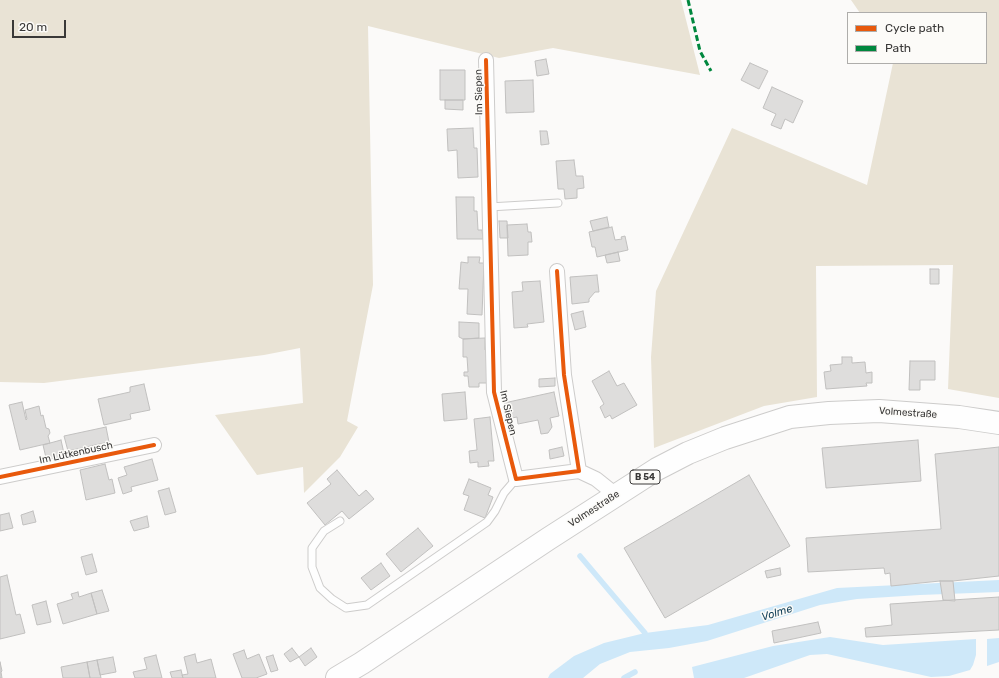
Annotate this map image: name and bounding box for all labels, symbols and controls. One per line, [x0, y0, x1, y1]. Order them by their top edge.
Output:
scale bar [14, 12, 68, 38]
legend [847, 12, 987, 64]
text: 20 m [19, 20, 47, 34]
text: Cycle path [885, 21, 944, 35]
text: Path [885, 41, 911, 55]
street label: Im Siepen [473, 69, 485, 115]
street label: Im Siepen [497, 389, 519, 437]
street label: Volmestraße [878, 405, 938, 421]
street label: Im Lütkenbusch [38, 439, 114, 467]
road number: B 54 [630, 470, 660, 484]
street label: Volmestraße [566, 488, 622, 530]
water label: Volme [760, 602, 794, 624]

